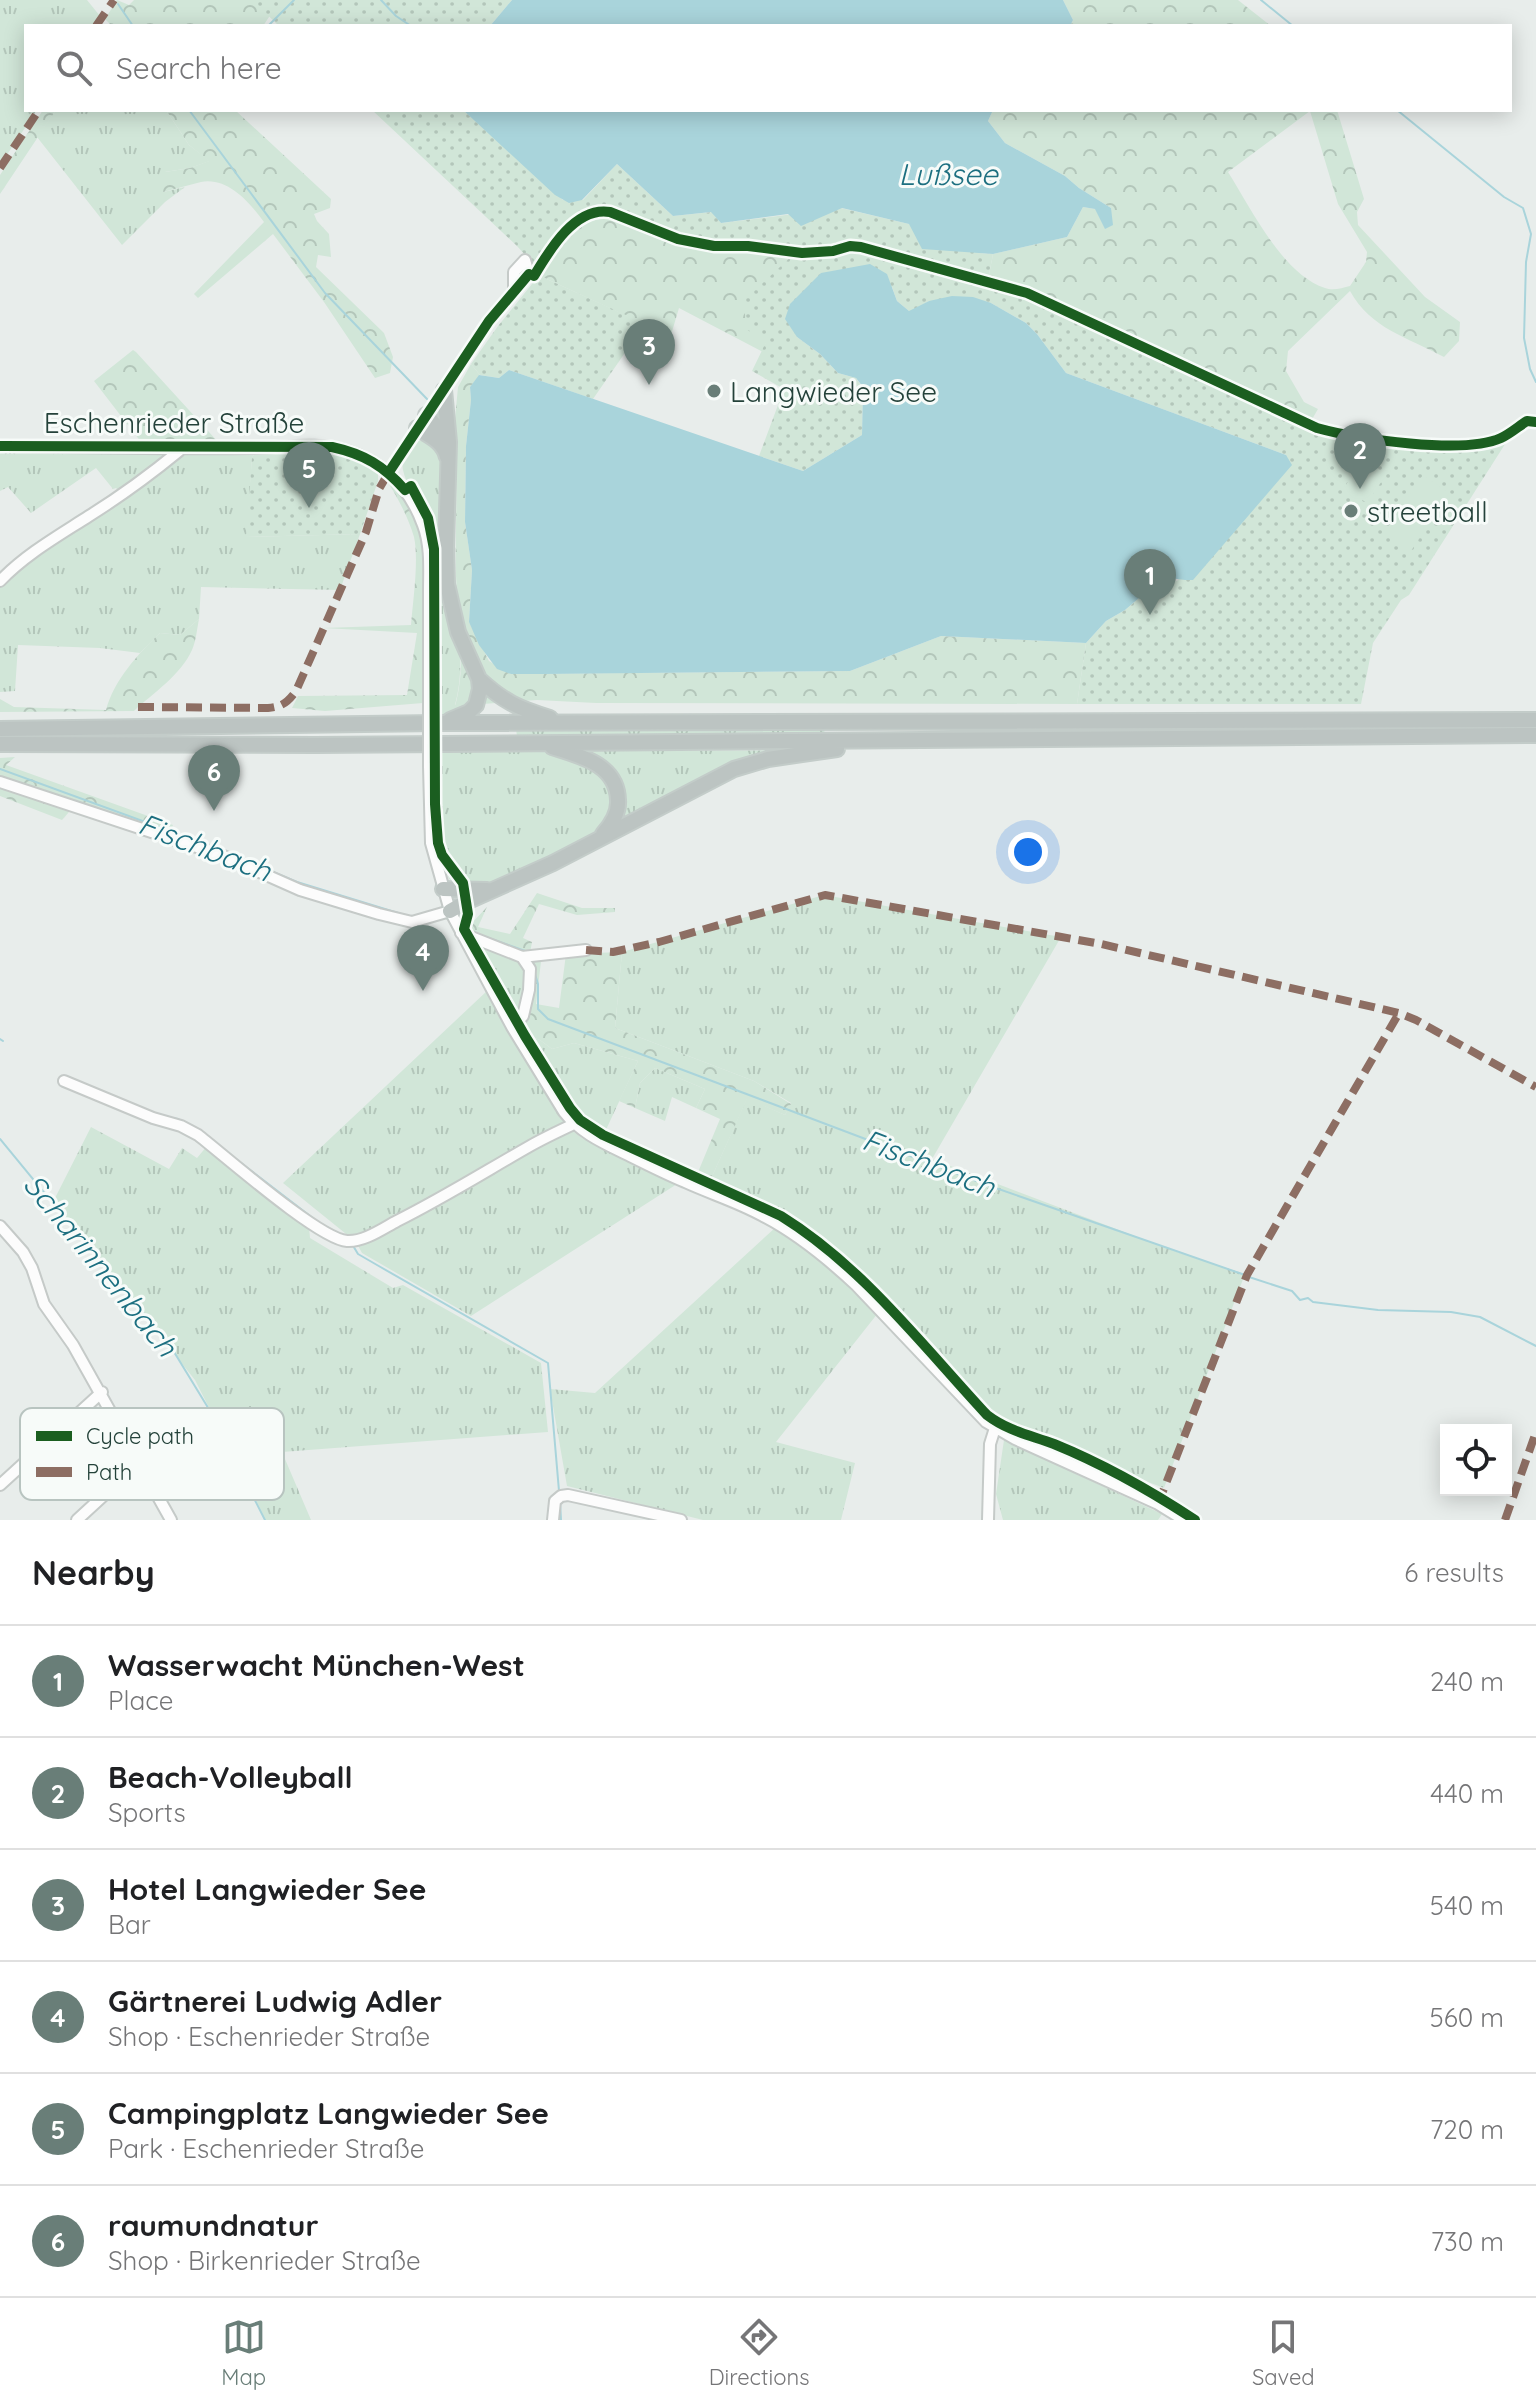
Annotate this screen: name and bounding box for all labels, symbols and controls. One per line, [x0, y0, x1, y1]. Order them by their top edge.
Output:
search box [24, 24, 1512, 112]
icon: search [52, 46, 96, 90]
text: Search here [116, 49, 282, 87]
water label: Lußsee [898, 155, 999, 193]
pin: 3 [623, 319, 675, 385]
place label: Langwieder See [730, 374, 937, 409]
marker: Langwieder See [705, 382, 723, 400]
street label: Eschenrieder Straße [44, 405, 304, 440]
pin: 2 [1334, 423, 1386, 489]
pin: 5 [283, 442, 335, 508]
place label: streetball [1367, 494, 1488, 529]
marker: streetball [1342, 502, 1360, 520]
pin: 1 [1124, 549, 1176, 615]
pin: 6 [188, 745, 240, 811]
water label: Fischbach [133, 804, 278, 890]
your location [1008, 832, 1048, 872]
pin: 4 [397, 925, 449, 991]
water label: Fischbach [857, 1120, 1002, 1206]
water label: Scharinnenbach [16, 1166, 187, 1365]
legend [20, 1408, 284, 1500]
text: Cycle path [86, 1422, 194, 1450]
map controls [1440, 1424, 1512, 1496]
button: locate [1440, 1424, 1512, 1496]
text: Path [86, 1458, 132, 1486]
text: Nearby [32, 1551, 155, 1594]
text: 6 results [1404, 1556, 1504, 1589]
text: Wasserwacht München-West [108, 1646, 525, 1684]
text: 1 [53, 1665, 63, 1698]
text: 240 m [1430, 1665, 1504, 1698]
text: Place [108, 1684, 173, 1717]
text: Beach-Volleyball [108, 1758, 353, 1796]
text: 2 [51, 1777, 65, 1810]
text: 440 m [1430, 1777, 1504, 1810]
text: Sports [108, 1796, 186, 1829]
text: Hotel Langwieder See [108, 1870, 426, 1908]
text: 3 [51, 1889, 65, 1922]
text: 540 m [1430, 1889, 1504, 1922]
text: Bar [108, 1908, 151, 1941]
text: Gärtnerei Ludwig Adler [108, 1982, 442, 2020]
text: 4 [50, 2001, 66, 2034]
text: 560 m [1430, 2001, 1504, 2034]
text: Shop · Eschenrieder Straße [108, 2020, 430, 2053]
text: Campingplatz Langwieder See [108, 2094, 549, 2132]
text: 5 [51, 2113, 65, 2146]
text: 720 m [1430, 2113, 1504, 2146]
text: Park · Eschenrieder Straße [108, 2132, 424, 2165]
text: raumundnatur [108, 2206, 318, 2244]
text: 6 [51, 2225, 65, 2258]
text: 730 m [1431, 2225, 1504, 2258]
text: Shop · Birkenrieder Straße [108, 2244, 421, 2277]
tab: Map [221, 2315, 266, 2391]
tab: Directions [709, 2315, 809, 2391]
tab: Saved [1252, 2315, 1315, 2391]

